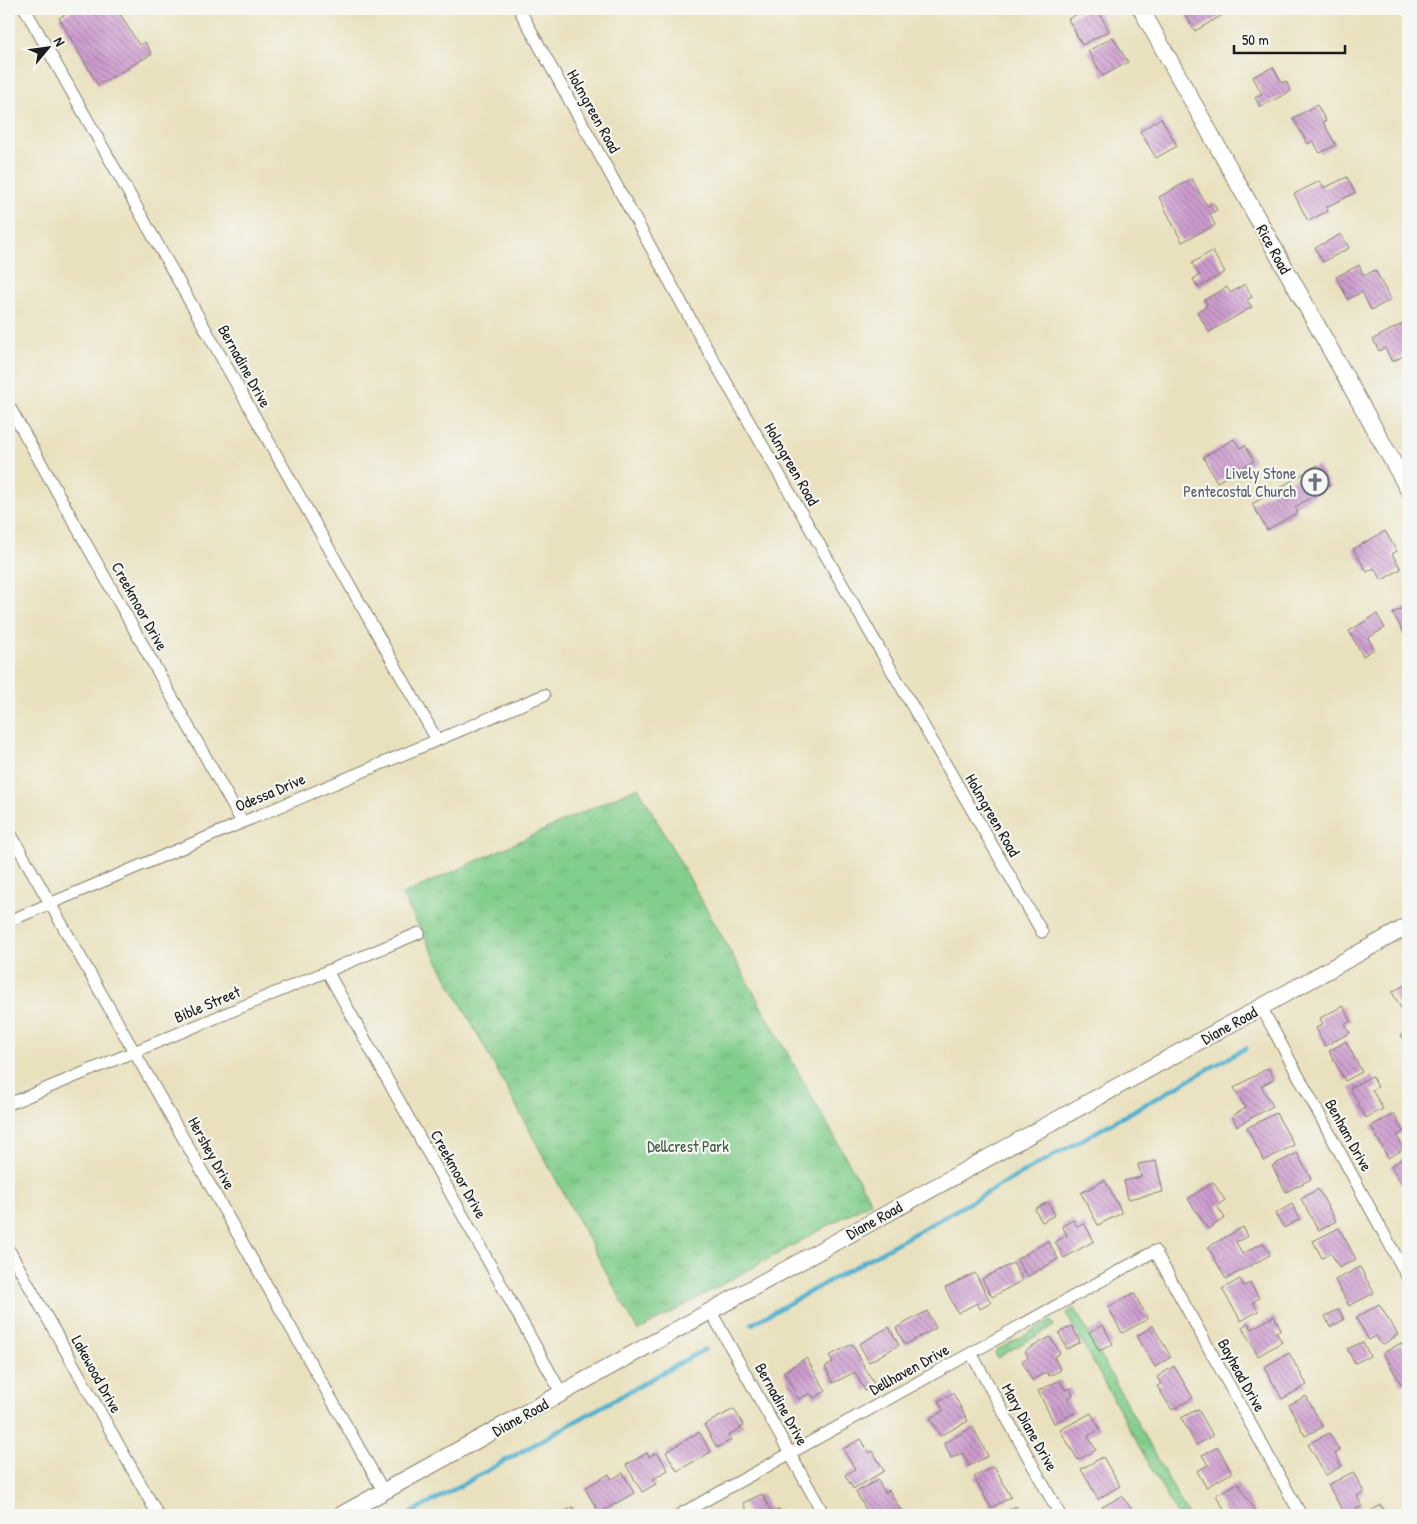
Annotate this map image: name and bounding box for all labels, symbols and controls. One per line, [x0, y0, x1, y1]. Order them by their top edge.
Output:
north arrow [22, 22, 72, 72]
scale bar [1234, 22, 1346, 54]
text: 50 m [1242, 29, 1269, 50]
text: N [50, 34, 70, 50]
street label: Holmgreen Road [562, 65, 626, 157]
street label: Rice Road [1251, 220, 1297, 278]
street label: Bernadine Drive [213, 321, 277, 412]
street label: Holmgreen Road [759, 419, 825, 509]
place label: Lively Stone Pentecostal Church [1183, 462, 1297, 502]
church icon: Lively Stone Pentecostal Church [1300, 467, 1330, 497]
street label: Creekmoor Drive [107, 558, 174, 655]
street label: Odessa Drive [232, 767, 309, 817]
street label: Holmgreen Road [960, 770, 1026, 860]
street label: Bible Street [171, 980, 244, 1028]
street label: Diane Road [1197, 1001, 1261, 1049]
street label: Benham Drive [1320, 1095, 1378, 1176]
street label: Hershey Drive [183, 1113, 241, 1194]
street label: Creekmoor Drive [426, 1126, 493, 1223]
park label: Dellcrest Park [647, 1135, 729, 1157]
street label: Diane Road [842, 1196, 906, 1244]
street label: Lakewood Drive [67, 1331, 128, 1417]
street label: Bayhead Drive [1213, 1334, 1271, 1416]
street label: Dellhaven Drive [865, 1338, 953, 1400]
street label: Bernadine Drive [750, 1359, 814, 1450]
street label: Mary Diane Drive [997, 1379, 1064, 1475]
street label: Diane Road [488, 1393, 552, 1441]

